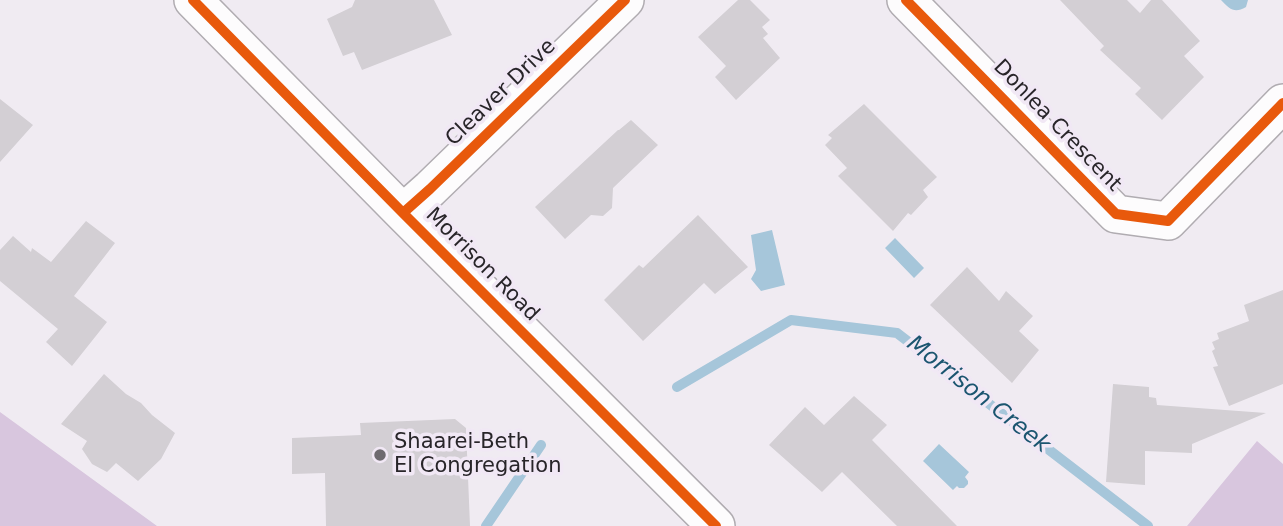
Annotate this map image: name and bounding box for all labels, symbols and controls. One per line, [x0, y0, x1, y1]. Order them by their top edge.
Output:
street label: Cleaver Drive [441, 34, 561, 152]
street label: Donlea Crescent [988, 55, 1126, 197]
street label: Morrison Road [420, 203, 544, 327]
water label: Morrison Creek [901, 330, 1055, 460]
place label: Shaarei-Beth El Congregation [394, 430, 561, 480]
marker: Shaarei-Beth El Congregation [372, 447, 388, 463]

